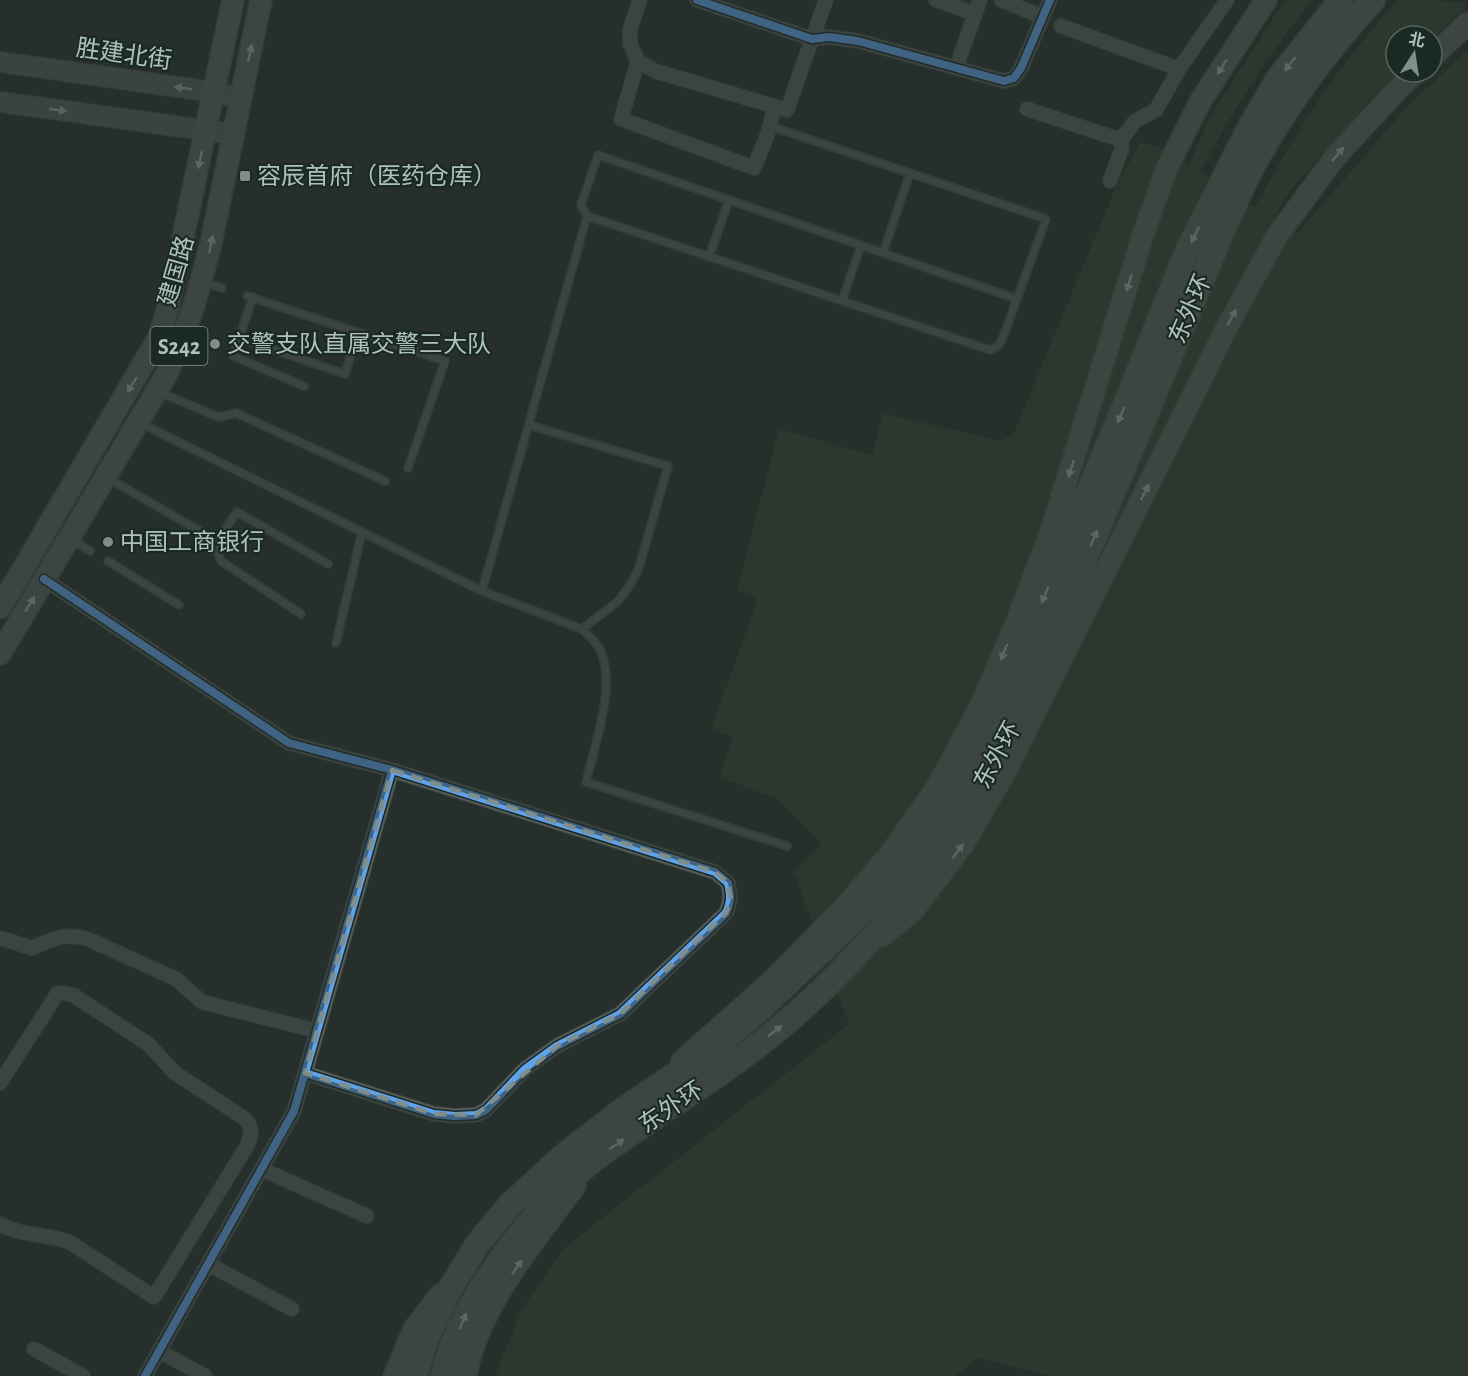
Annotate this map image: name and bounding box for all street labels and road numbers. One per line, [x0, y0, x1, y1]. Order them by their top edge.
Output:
street label: 胜建北街 [75, 34, 173, 74]
street label: 建国路 [154, 233, 198, 309]
street label: 东外环 [1164, 271, 1216, 347]
road number: S242 [150, 327, 207, 365]
street label: 东外环 [969, 717, 1025, 793]
street label: 东外环 [634, 1076, 708, 1138]

